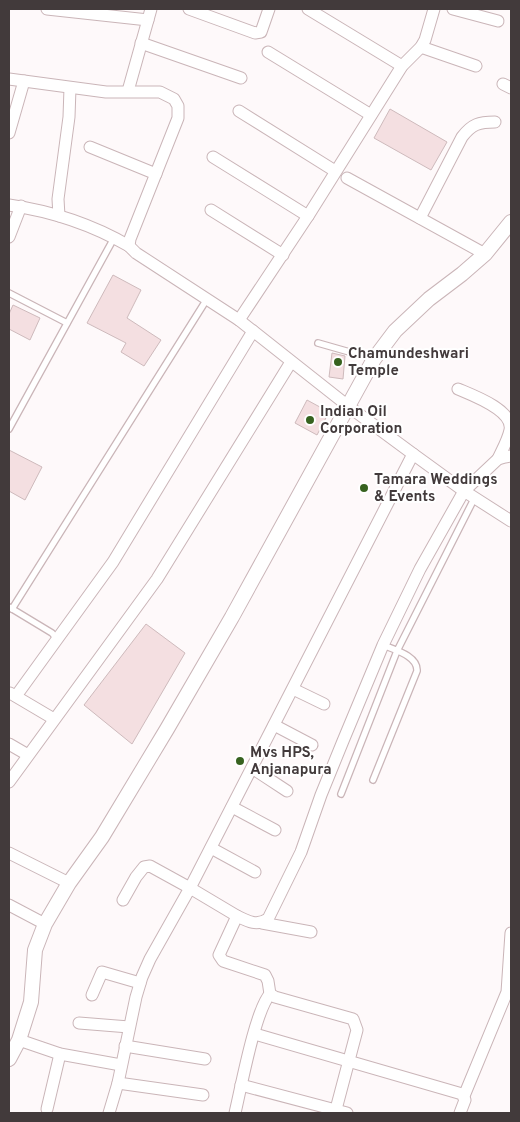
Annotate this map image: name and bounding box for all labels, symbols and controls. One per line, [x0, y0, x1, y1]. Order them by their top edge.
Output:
place label: Chamundeshwari Temple [348, 345, 469, 381]
marker: Chamundeshwari Temple [332, 356, 344, 368]
place label: Indian Oil Corporation [320, 403, 402, 439]
marker: Indian Oil Corporation [304, 414, 316, 426]
place label: Tamara Weddings & Events [374, 471, 498, 507]
marker: Tamara Weddings & Events [358, 482, 370, 494]
place label: Mvs HPS, Anjanapura [250, 744, 332, 780]
marker: Mvs HPS, Anjanapura [234, 755, 246, 767]

